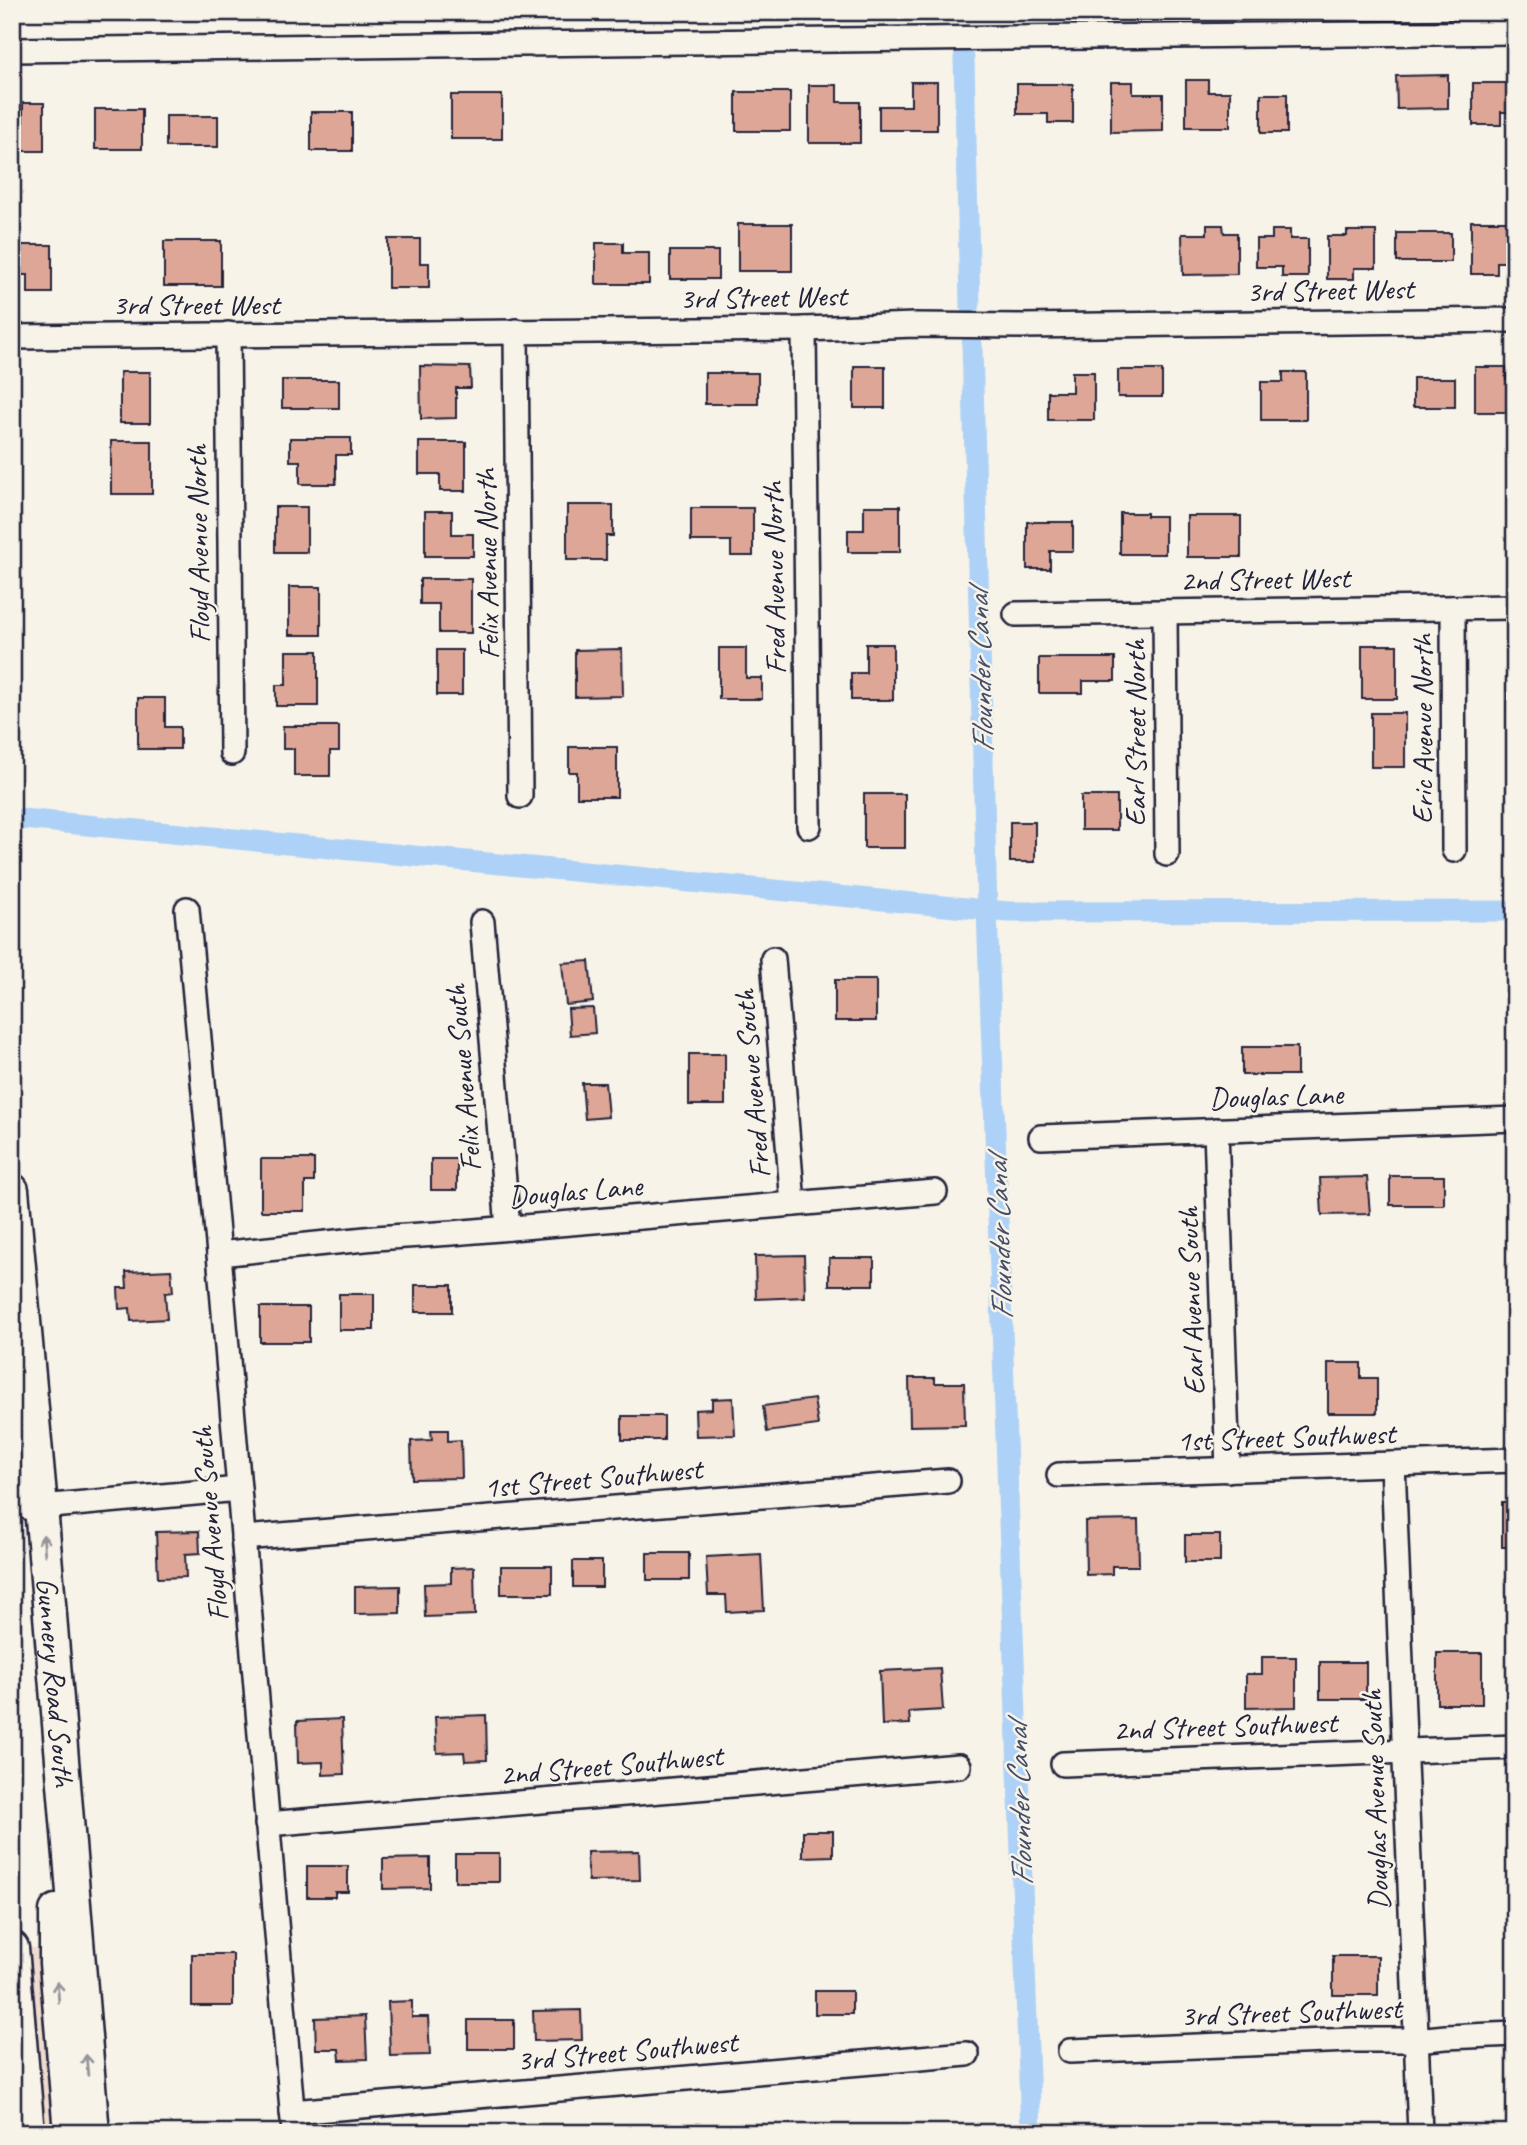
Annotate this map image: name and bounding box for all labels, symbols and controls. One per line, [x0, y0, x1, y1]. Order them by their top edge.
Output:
street label: 3rd Street West [1246, 269, 1417, 310]
street label: 3rd Street West [679, 276, 850, 317]
street label: 3rd Street West [113, 285, 282, 323]
street label: Floyd Avenue North [177, 443, 219, 643]
street label: Felix Avenue North [466, 466, 508, 660]
street label: Fred Avenue North [753, 479, 795, 675]
street label: 2nd Street West [1180, 558, 1353, 599]
water label: Flounder Canal [957, 580, 1004, 754]
street label: Eric Avenue North [1403, 632, 1441, 824]
street label: Earl Street North [1116, 638, 1154, 827]
street label: Felix Avenue South [436, 982, 490, 1173]
street label: Fred Avenue South [725, 987, 779, 1180]
street label: Douglas Lane [1208, 1075, 1346, 1117]
water label: Flounder Canal [976, 1147, 1023, 1321]
street label: Douglas Lane [507, 1166, 646, 1216]
street label: Earl Avenue South [1169, 1205, 1213, 1396]
street label: 1st Street Southwest [1176, 1414, 1399, 1460]
street label: Floyd Avenue South [182, 1424, 237, 1623]
street label: 1st Street Southwest [483, 1449, 707, 1506]
one-way arrow [37, 1534, 50, 1557]
street label: Gunnery Road South [28, 1576, 83, 1790]
street label: Douglas Avenue South [1352, 1688, 1398, 1911]
street label: 2nd Street Southwest [1113, 1703, 1340, 1749]
water label: Flounder Canal [996, 1713, 1043, 1887]
street label: 2nd Street Southwest [498, 1736, 727, 1794]
one-way arrow [51, 1981, 64, 2003]
street label: 3rd Street Southwest [1180, 1989, 1405, 2035]
street label: 3rd Street Southwest [515, 2022, 742, 2080]
one-way arrow [80, 2054, 93, 2077]

